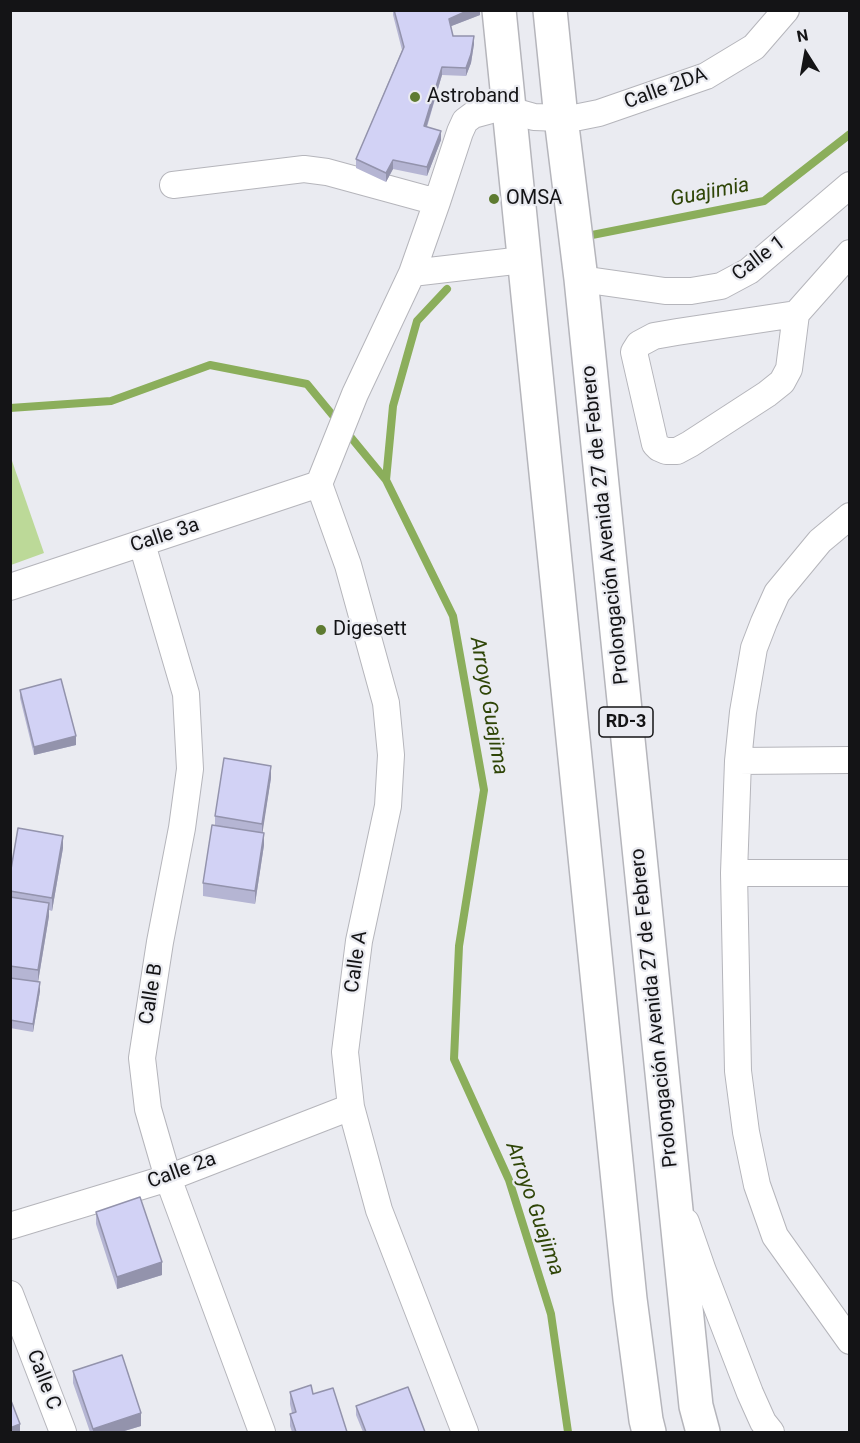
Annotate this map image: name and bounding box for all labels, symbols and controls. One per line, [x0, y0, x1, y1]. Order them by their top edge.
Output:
north arrow [776, 24, 836, 84]
text: N [795, 25, 810, 46]
street label: Calle 2DA [621, 63, 711, 115]
place label: Astroband [427, 85, 519, 109]
marker: Astroband [408, 90, 422, 104]
water label: Guajimia [668, 173, 752, 213]
place label: OMSA [506, 187, 562, 211]
marker: OMSA [487, 192, 501, 206]
street label: Calle 1 [728, 231, 790, 287]
street label: Prolongación Avenida 27 de Febrero [577, 364, 635, 686]
street label: Calle 3a [127, 514, 203, 558]
place label: Digesett [333, 618, 407, 642]
marker: Digesett [314, 623, 328, 637]
water label: Arroyo Guajima [463, 635, 513, 777]
road number: RD-3 [599, 707, 653, 737]
street label: Prolongación Avenida 27 de Febrero [626, 847, 684, 1169]
street label: Calle A [341, 930, 373, 994]
street label: Calle B [135, 962, 169, 1026]
water label: Arroyo Guajima [499, 1139, 569, 1279]
street label: Calle 2a [144, 1148, 220, 1194]
street label: Calle C [21, 1347, 65, 1413]

